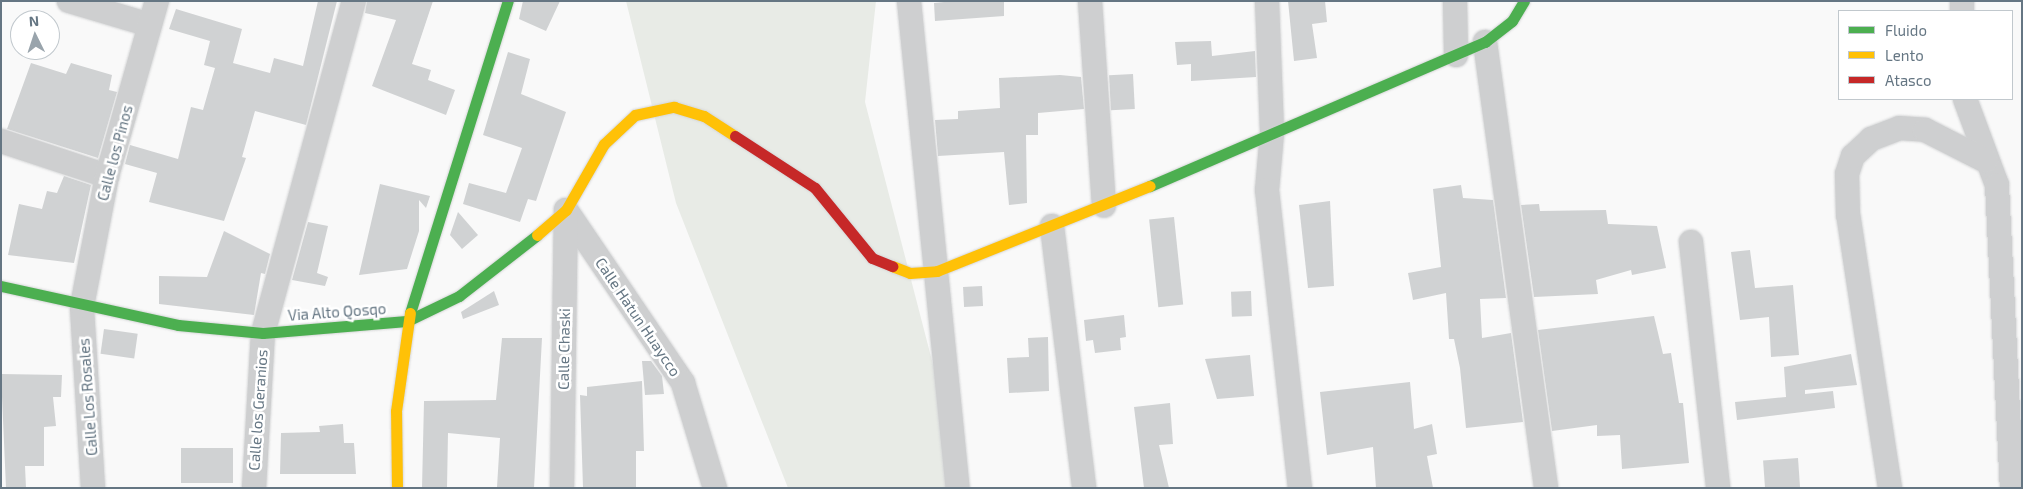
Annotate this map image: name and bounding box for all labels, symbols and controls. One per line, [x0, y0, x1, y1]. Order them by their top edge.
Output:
north arrow [10, 10, 60, 60]
legend [1838, 10, 2013, 100]
text: N [28, 12, 40, 29]
text: Fluido [1885, 21, 1927, 39]
text: Lento [1885, 46, 1924, 64]
text: Atasco [1885, 71, 1931, 89]
street label: Calle los Pinos [94, 103, 136, 203]
street label: Calle Hatun Huaycco [592, 254, 684, 380]
street label: Via Alto Qosqo [287, 300, 387, 324]
street label: Calle Chaski [554, 308, 574, 390]
street label: Calle Los Rosales [75, 338, 101, 456]
street label: Calle los Geranios [245, 349, 271, 471]

